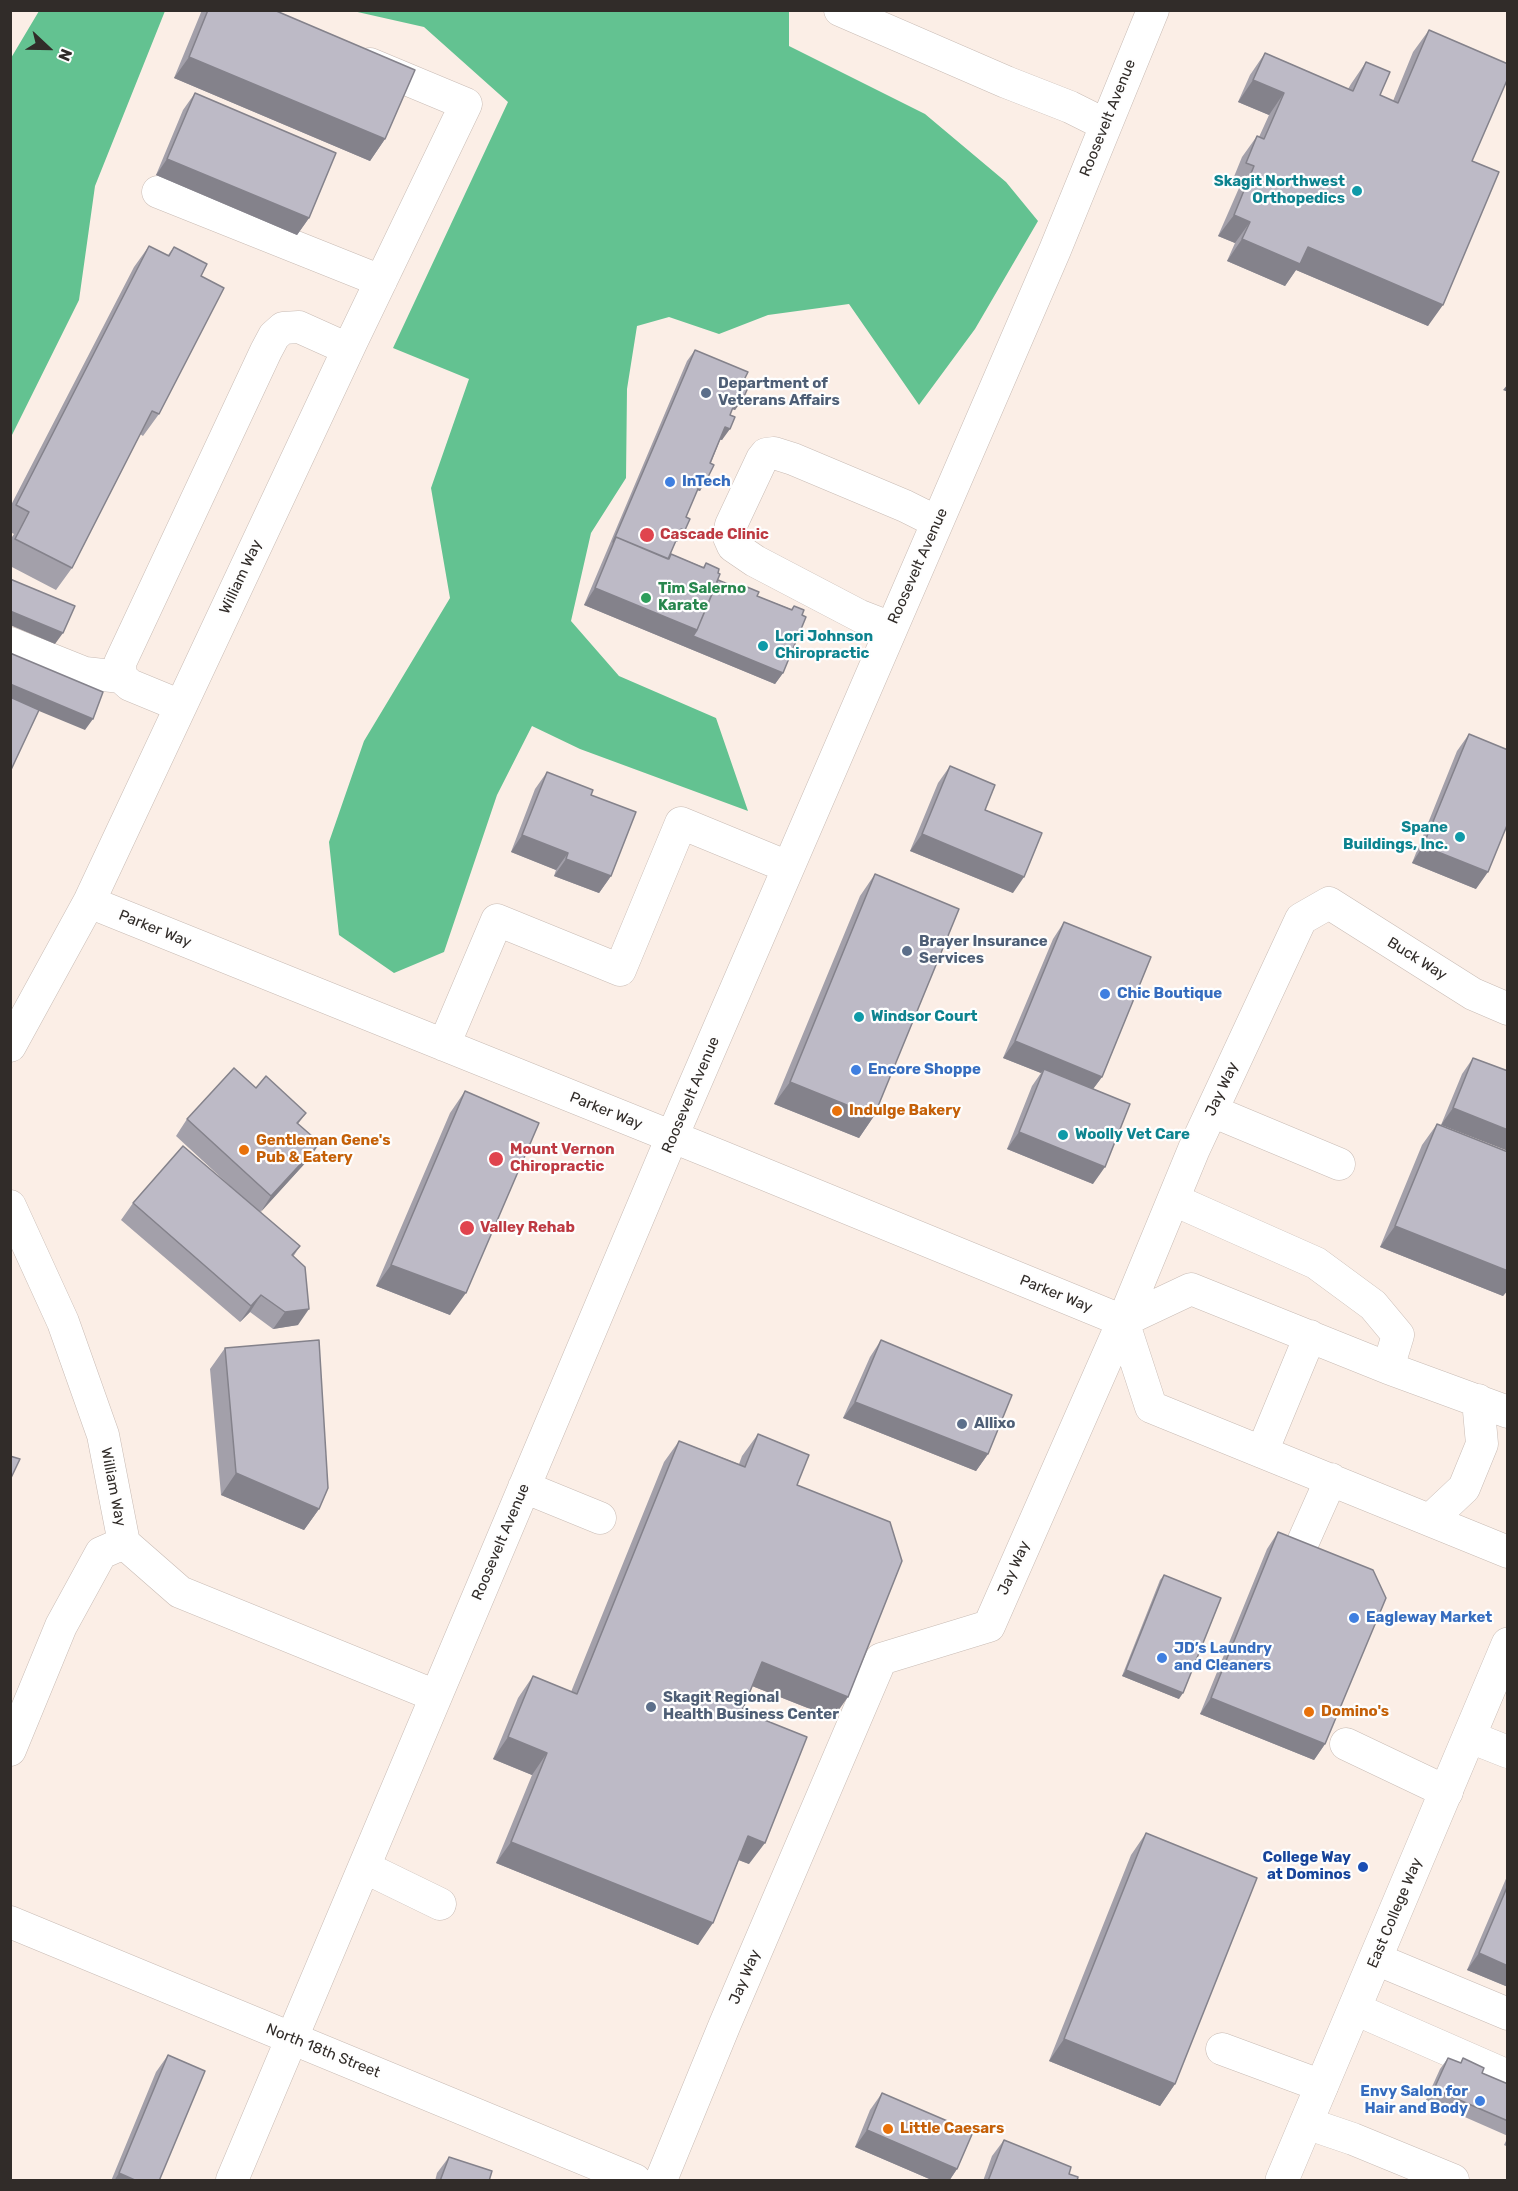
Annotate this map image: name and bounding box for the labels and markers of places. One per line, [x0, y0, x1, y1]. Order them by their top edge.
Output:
place label: Skagit Northwest Orthopedics [1214, 173, 1345, 208]
marker: Skagit Northwest Orthopedics [1350, 184, 1364, 198]
place label: Department of Veterans Affairs [718, 375, 840, 410]
marker: Department of Veterans Affairs [699, 386, 713, 400]
place label: InTech [682, 473, 731, 491]
marker: InTech [663, 475, 677, 489]
marker: Cascade Clinic [638, 526, 656, 544]
place label: Cascade Clinic [660, 526, 769, 544]
place label: Tim Salerno Karate [658, 580, 746, 615]
marker: Tim Salerno Karate [639, 591, 653, 605]
place label: Lori Johnson Chiropractic [775, 628, 873, 663]
marker: Lori Johnson Chiropractic [756, 639, 770, 653]
place label: Spane Buildings, Inc. [1343, 819, 1448, 854]
marker: Spane Buildings, Inc. [1453, 830, 1467, 844]
place label: Brayer Insurance Services [919, 933, 1048, 968]
marker: Brayer Insurance Services [900, 944, 914, 958]
place label: Chic Boutique [1117, 985, 1222, 1003]
marker: Chic Boutique [1098, 987, 1112, 1001]
place label: Windsor Court [871, 1008, 977, 1026]
marker: Windsor Court [852, 1010, 866, 1024]
place label: Encore Shoppe [868, 1061, 981, 1079]
marker: Encore Shoppe [849, 1063, 863, 1077]
place label: Indulge Bakery [849, 1102, 961, 1120]
marker: Indulge Bakery [830, 1104, 844, 1118]
place label: Woolly Vet Care [1075, 1126, 1190, 1144]
marker: Woolly Vet Care [1056, 1128, 1070, 1142]
place label: Gentleman Gene's Pub & Eatery [256, 1132, 390, 1167]
place label: Mount Vernon Chiropractic [510, 1141, 615, 1176]
marker: Gentleman Gene's Pub & Eatery [237, 1143, 251, 1157]
marker: Mount Vernon Chiropractic [487, 1150, 505, 1168]
marker: Valley Rehab [458, 1219, 476, 1237]
place label: Valley Rehab [480, 1219, 575, 1237]
place label: Allixo [974, 1415, 1015, 1433]
marker: Allixo [955, 1417, 969, 1431]
place label: Eagleway Market [1366, 1609, 1492, 1627]
marker: Eagleway Market [1347, 1611, 1361, 1625]
place label: JD’s Laundry and Cleaners [1174, 1640, 1272, 1675]
marker: JD’s Laundry and Cleaners [1155, 1651, 1169, 1665]
place label: Skagit Regional Health Business Center [663, 1689, 839, 1724]
marker: Skagit Regional Health Business Center [644, 1700, 658, 1714]
place label: Domino's [1321, 1703, 1389, 1721]
marker: Domino's [1302, 1705, 1316, 1719]
place label: College Way at Dominos [1262, 1849, 1351, 1884]
marker: College Way at Dominos [1356, 1860, 1370, 1874]
place label: Envy Salon for Hair and Body [1360, 2083, 1468, 2118]
marker: Envy Salon for Hair and Body [1473, 2094, 1487, 2108]
place label: Little Caesars [900, 2120, 1004, 2138]
marker: Little Caesars [881, 2122, 895, 2136]

